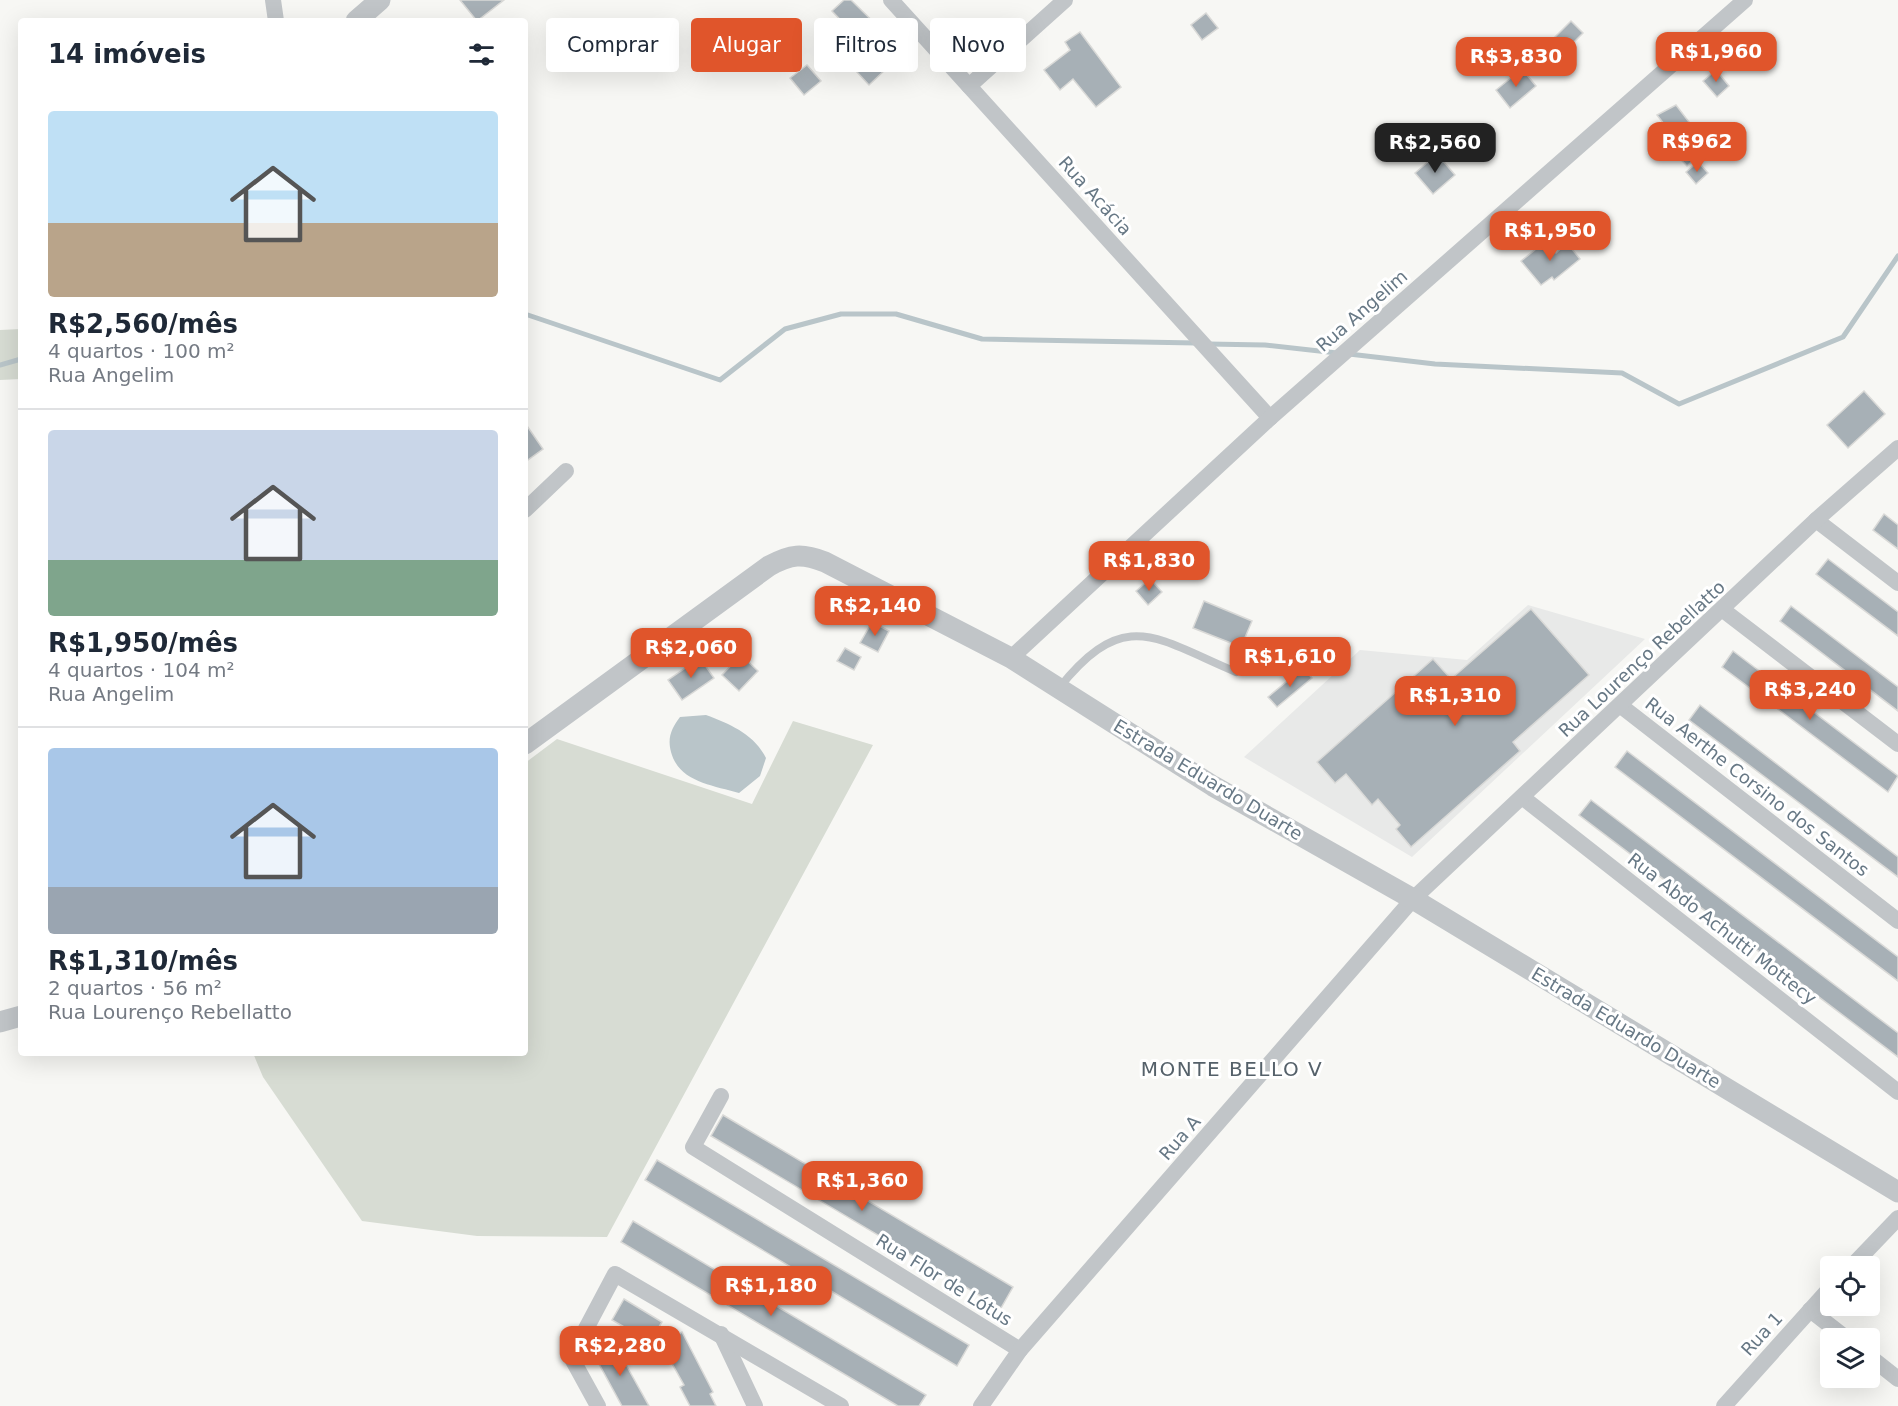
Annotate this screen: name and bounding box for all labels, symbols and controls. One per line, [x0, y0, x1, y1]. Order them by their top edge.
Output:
chip: Comprar [546, 18, 679, 72]
chip: Alugar [691, 18, 802, 72]
chip: Filtros [814, 18, 918, 72]
chip: Novo [930, 18, 1026, 72]
pin: R$1,960 [1661, 32, 1771, 83]
pin: R$3,830 [1461, 37, 1571, 88]
icon: filters [465, 38, 498, 71]
text: 14 imóveis [48, 39, 206, 69]
text: R$1,960 [1670, 39, 1762, 63]
text: R$3,830 [1470, 44, 1562, 68]
pin: R$962 [1655, 122, 1739, 173]
pin: R$2,560 [1380, 123, 1490, 174]
text: R$962 [1661, 129, 1733, 153]
text: R$2,560 [1389, 130, 1481, 154]
icon: home [219, 150, 327, 258]
street label: Rua Acácia [1055, 152, 1136, 239]
pin: R$1,950 [1495, 211, 1605, 262]
text: R$1,950 [1504, 218, 1596, 242]
street label: Rua Angelim [1312, 265, 1411, 356]
text: R$2,560/mês [48, 309, 238, 339]
text: 4 quartos · 100 m² [48, 339, 235, 363]
text: Rua Angelim [48, 363, 174, 387]
icon: home [219, 469, 327, 577]
pin: R$1,830 [1094, 541, 1204, 592]
text: R$1,830 [1103, 548, 1195, 572]
street label: Rua Lourenço Rebellatto [1554, 576, 1729, 741]
pin: R$2,140 [820, 586, 930, 637]
text: R$2,140 [829, 593, 921, 617]
text: R$1,950/mês [48, 628, 238, 658]
pin: R$2,060 [636, 628, 746, 679]
text: R$2,060 [645, 635, 737, 659]
pin: R$1,610 [1235, 637, 1345, 688]
text: R$1,610 [1244, 644, 1336, 668]
text: 4 quartos · 104 m² [48, 658, 235, 682]
pin: R$3,240 [1755, 670, 1865, 721]
pin: R$1,310 [1400, 676, 1510, 727]
text: R$3,240 [1764, 677, 1856, 701]
text: Rua Angelim [48, 682, 174, 706]
text: R$1,310 [1409, 683, 1501, 707]
street label: Rua Aerthe Corsino dos Santos [1641, 693, 1873, 880]
street label: Estrada Eduardo Duarte [1110, 715, 1307, 844]
icon: home [219, 787, 327, 895]
street label: Rua Abdo Achutti Mottecy [1624, 848, 1821, 1009]
text: R$1,310/mês [48, 946, 238, 976]
street label: Estrada Eduardo Duarte [1528, 963, 1725, 1092]
text: 2 quartos · 56 m² [48, 976, 222, 1000]
text: Rua Lourenço Rebellatto [48, 1000, 292, 1024]
district label: MONTE BELLO V [1141, 1057, 1323, 1081]
street label: Rua A [1155, 1111, 1205, 1164]
pin: R$1,360 [807, 1161, 917, 1212]
text: R$1,360 [816, 1168, 908, 1192]
street label: Rua Flor de Lótus [872, 1229, 1016, 1330]
map controls [1820, 1256, 1880, 1388]
button: locate [1820, 1256, 1880, 1316]
pin: R$1,180 [716, 1266, 826, 1317]
text: R$1,180 [725, 1273, 817, 1297]
street label: Rua 1 [1737, 1308, 1787, 1360]
pin: R$2,280 [565, 1326, 675, 1377]
button: layers [1820, 1328, 1880, 1388]
text: R$2,280 [574, 1333, 666, 1357]

